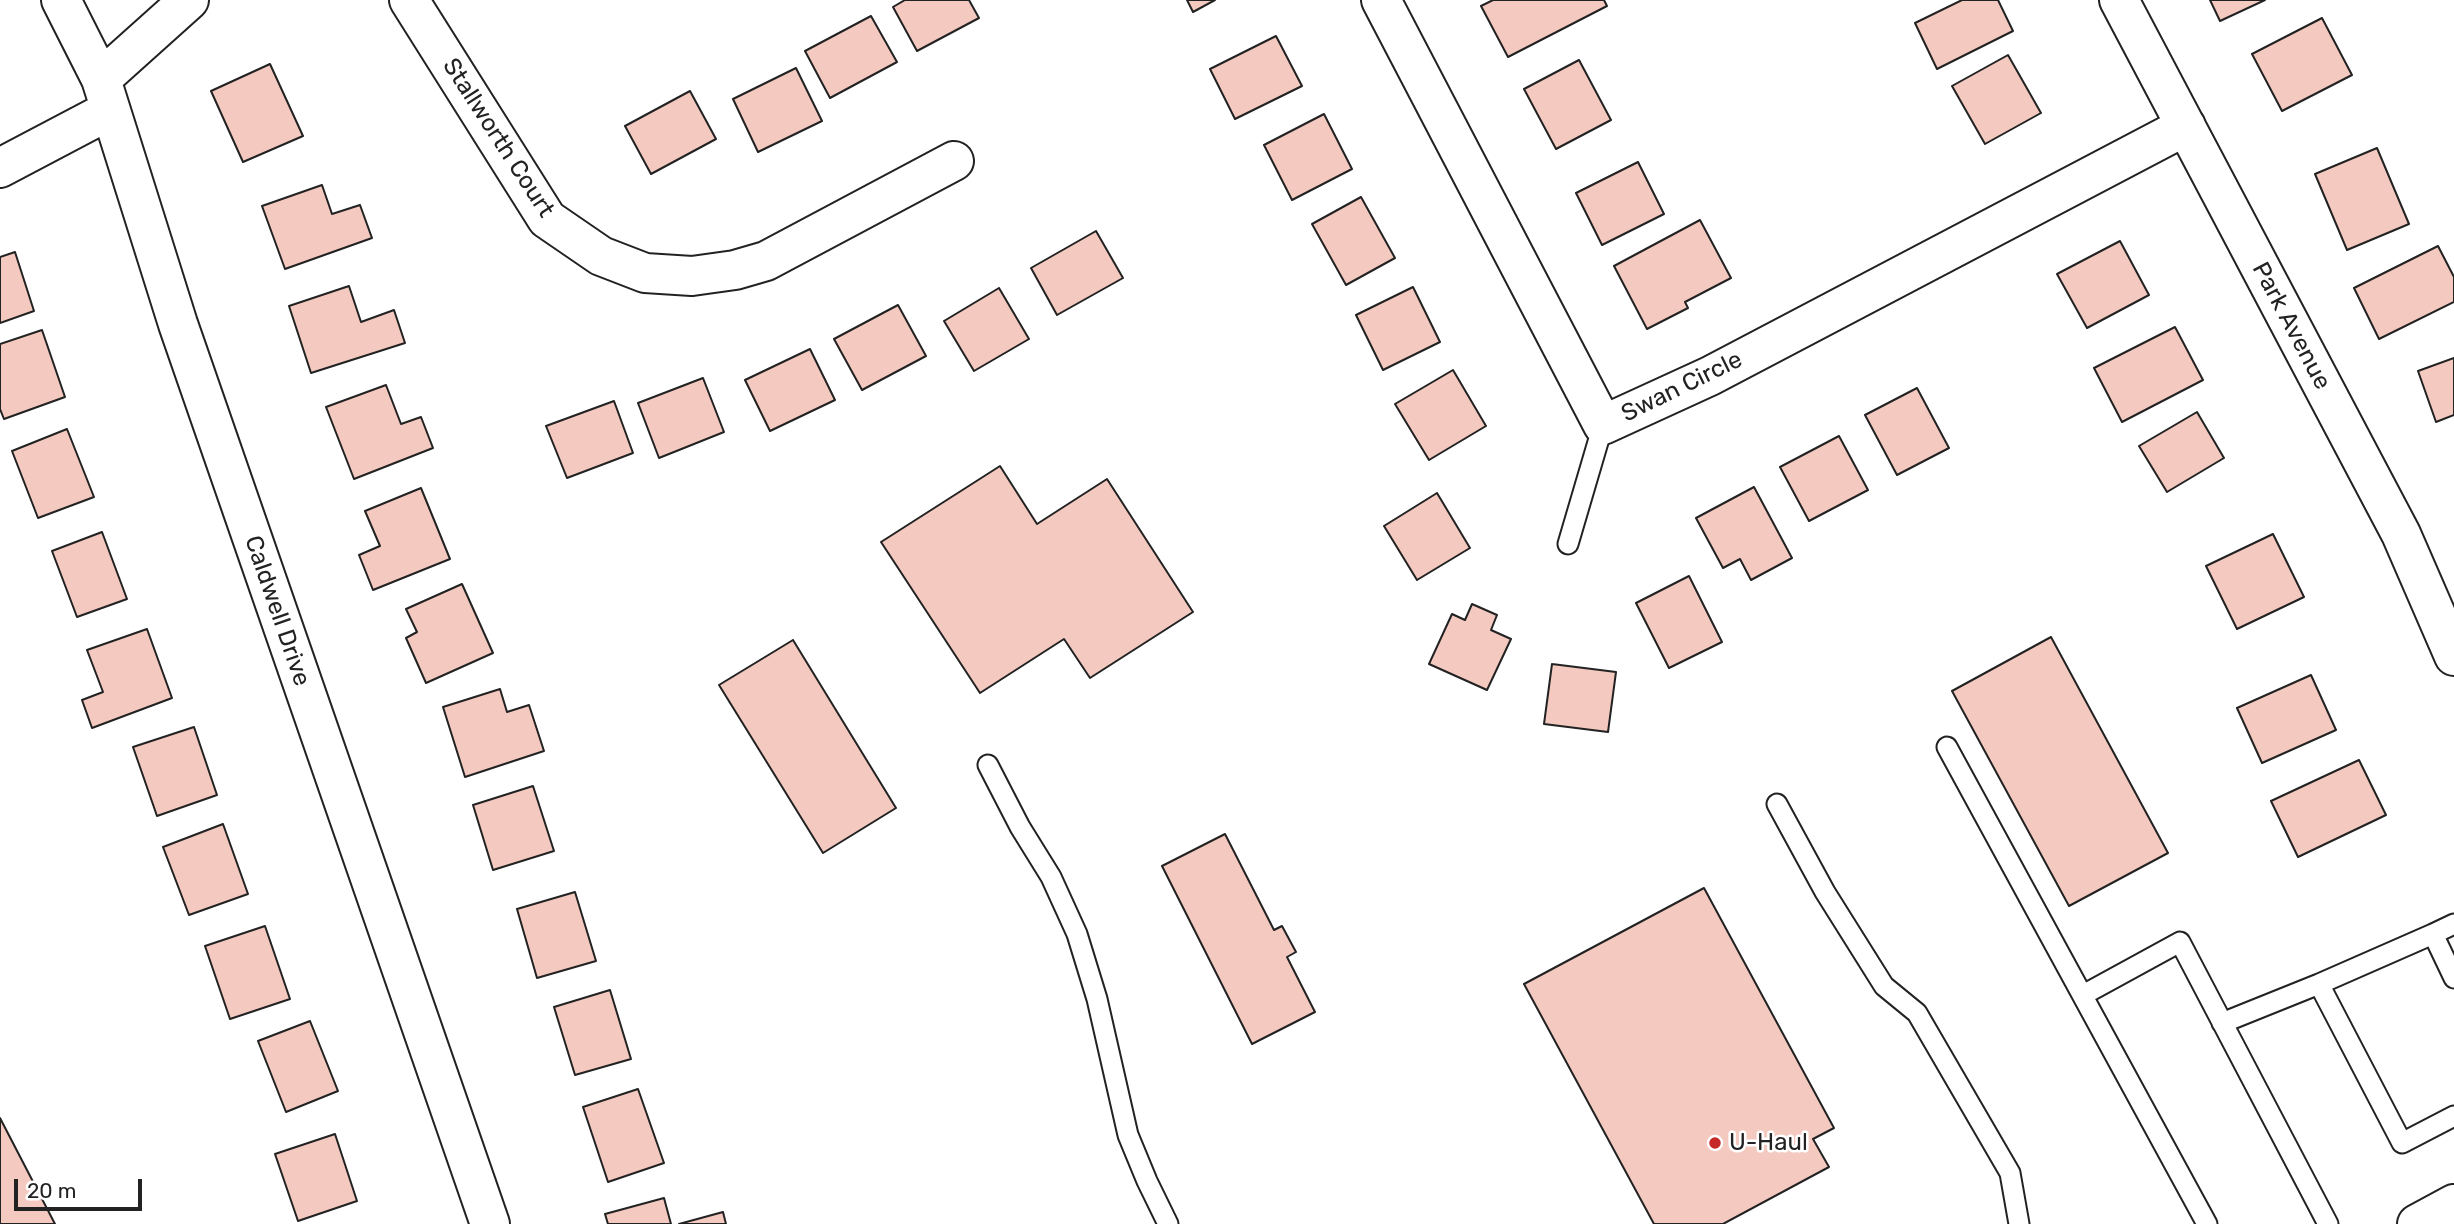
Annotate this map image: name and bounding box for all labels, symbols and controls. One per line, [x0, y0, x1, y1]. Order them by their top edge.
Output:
street label: Stallworth Court [436, 53, 560, 223]
street label: Park Avenue [2245, 257, 2337, 395]
street label: Swan Circle [1617, 345, 1747, 429]
street label: Caldwell Drive [238, 532, 316, 690]
place label: U-Haul [1729, 1129, 1808, 1157]
marker: U-Haul [1707, 1135, 1723, 1151]
scale bar [18, 1164, 145, 1208]
text: 20 m [27, 1178, 76, 1203]

